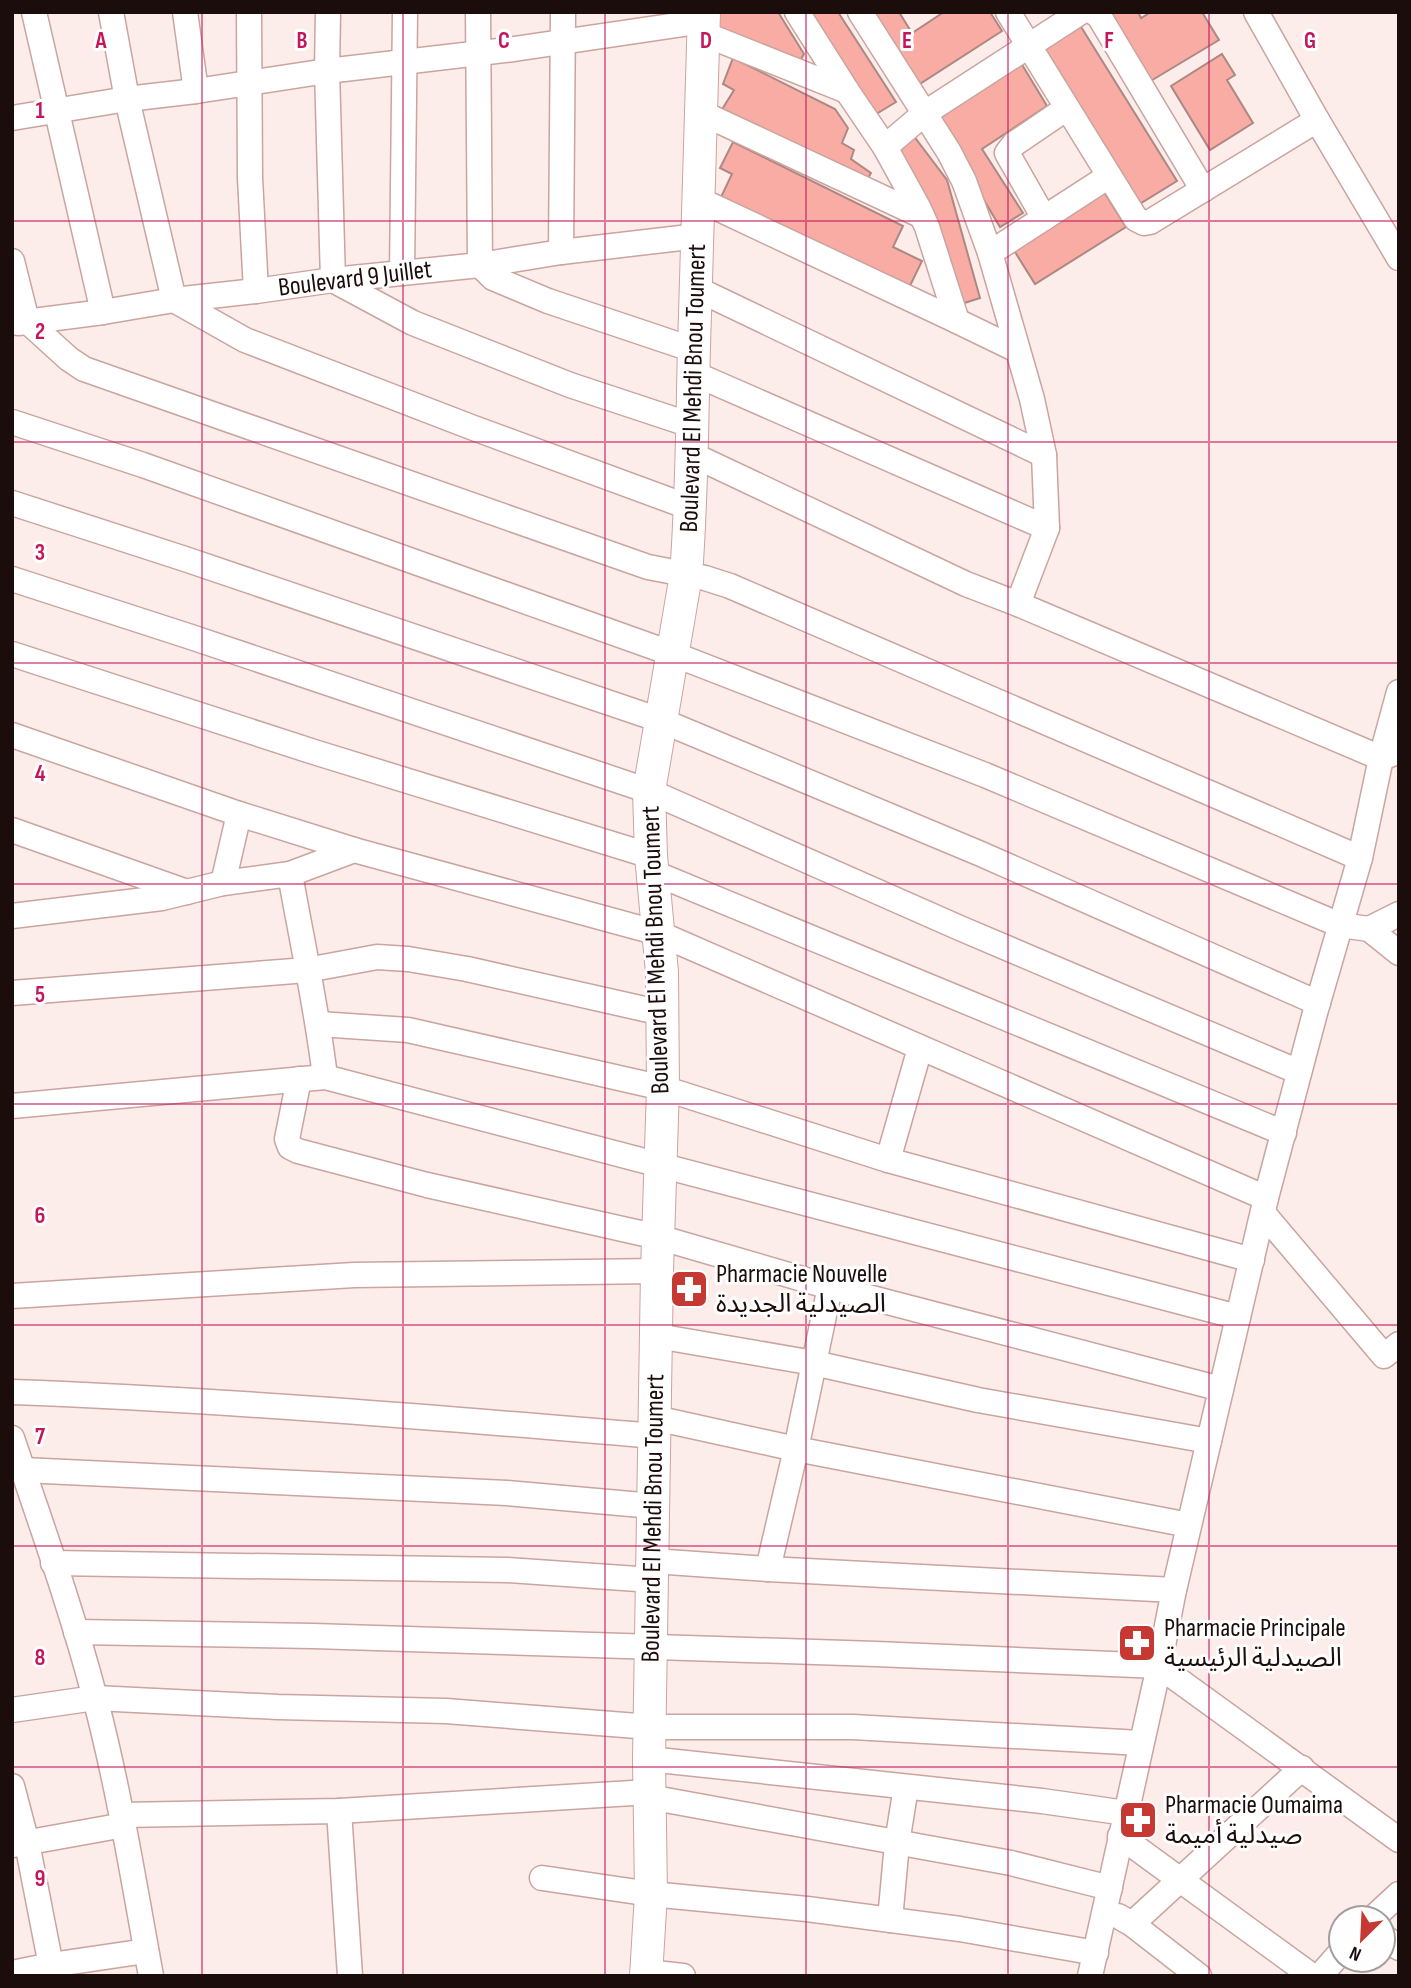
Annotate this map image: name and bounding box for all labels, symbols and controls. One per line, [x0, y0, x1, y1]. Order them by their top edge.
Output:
text: A [95, 27, 108, 55]
text: B [297, 27, 308, 55]
text: C [498, 27, 510, 55]
text: D [700, 27, 712, 55]
text: E [902, 27, 912, 55]
text: F [1104, 27, 1114, 55]
text: G [1304, 27, 1316, 55]
text: 1 [35, 97, 45, 125]
street label: Boulevard El Mehdi Bnou Toumert [673, 243, 712, 533]
street label: Boulevard 9 Juillet [276, 254, 434, 304]
text: 2 [35, 318, 45, 346]
text: 3 [35, 539, 45, 567]
text: 4 [35, 760, 46, 788]
street label: Boulevard El Mehdi Bnou Toumert [635, 805, 677, 1095]
text: 5 [35, 981, 45, 1009]
text: 6 [35, 1202, 45, 1230]
place label: Pharmacie Nouvelle الصيدلية الجديدة [716, 1259, 887, 1320]
pharmacy icon: Pharmacie Nouvelle الصيدلية الجديدة [668, 1268, 710, 1310]
street label: Boulevard El Mehdi Bnou Toumert [635, 1374, 671, 1663]
text: 7 [35, 1423, 45, 1451]
place label: Pharmacie Principale الصيدلية الرئيسية [1164, 1613, 1346, 1674]
pharmacy icon: Pharmacie Principale الصيدلية الرئيسية [1116, 1622, 1158, 1664]
text: 8 [35, 1644, 46, 1672]
place label: Pharmacie Oumaima صيدلية أميمة [1165, 1790, 1343, 1851]
pharmacy icon: Pharmacie Oumaima صيدلية أميمة [1117, 1799, 1159, 1841]
text: 9 [35, 1865, 45, 1893]
north arrow [1327, 1904, 1397, 1974]
text: N [1346, 1941, 1365, 1966]

